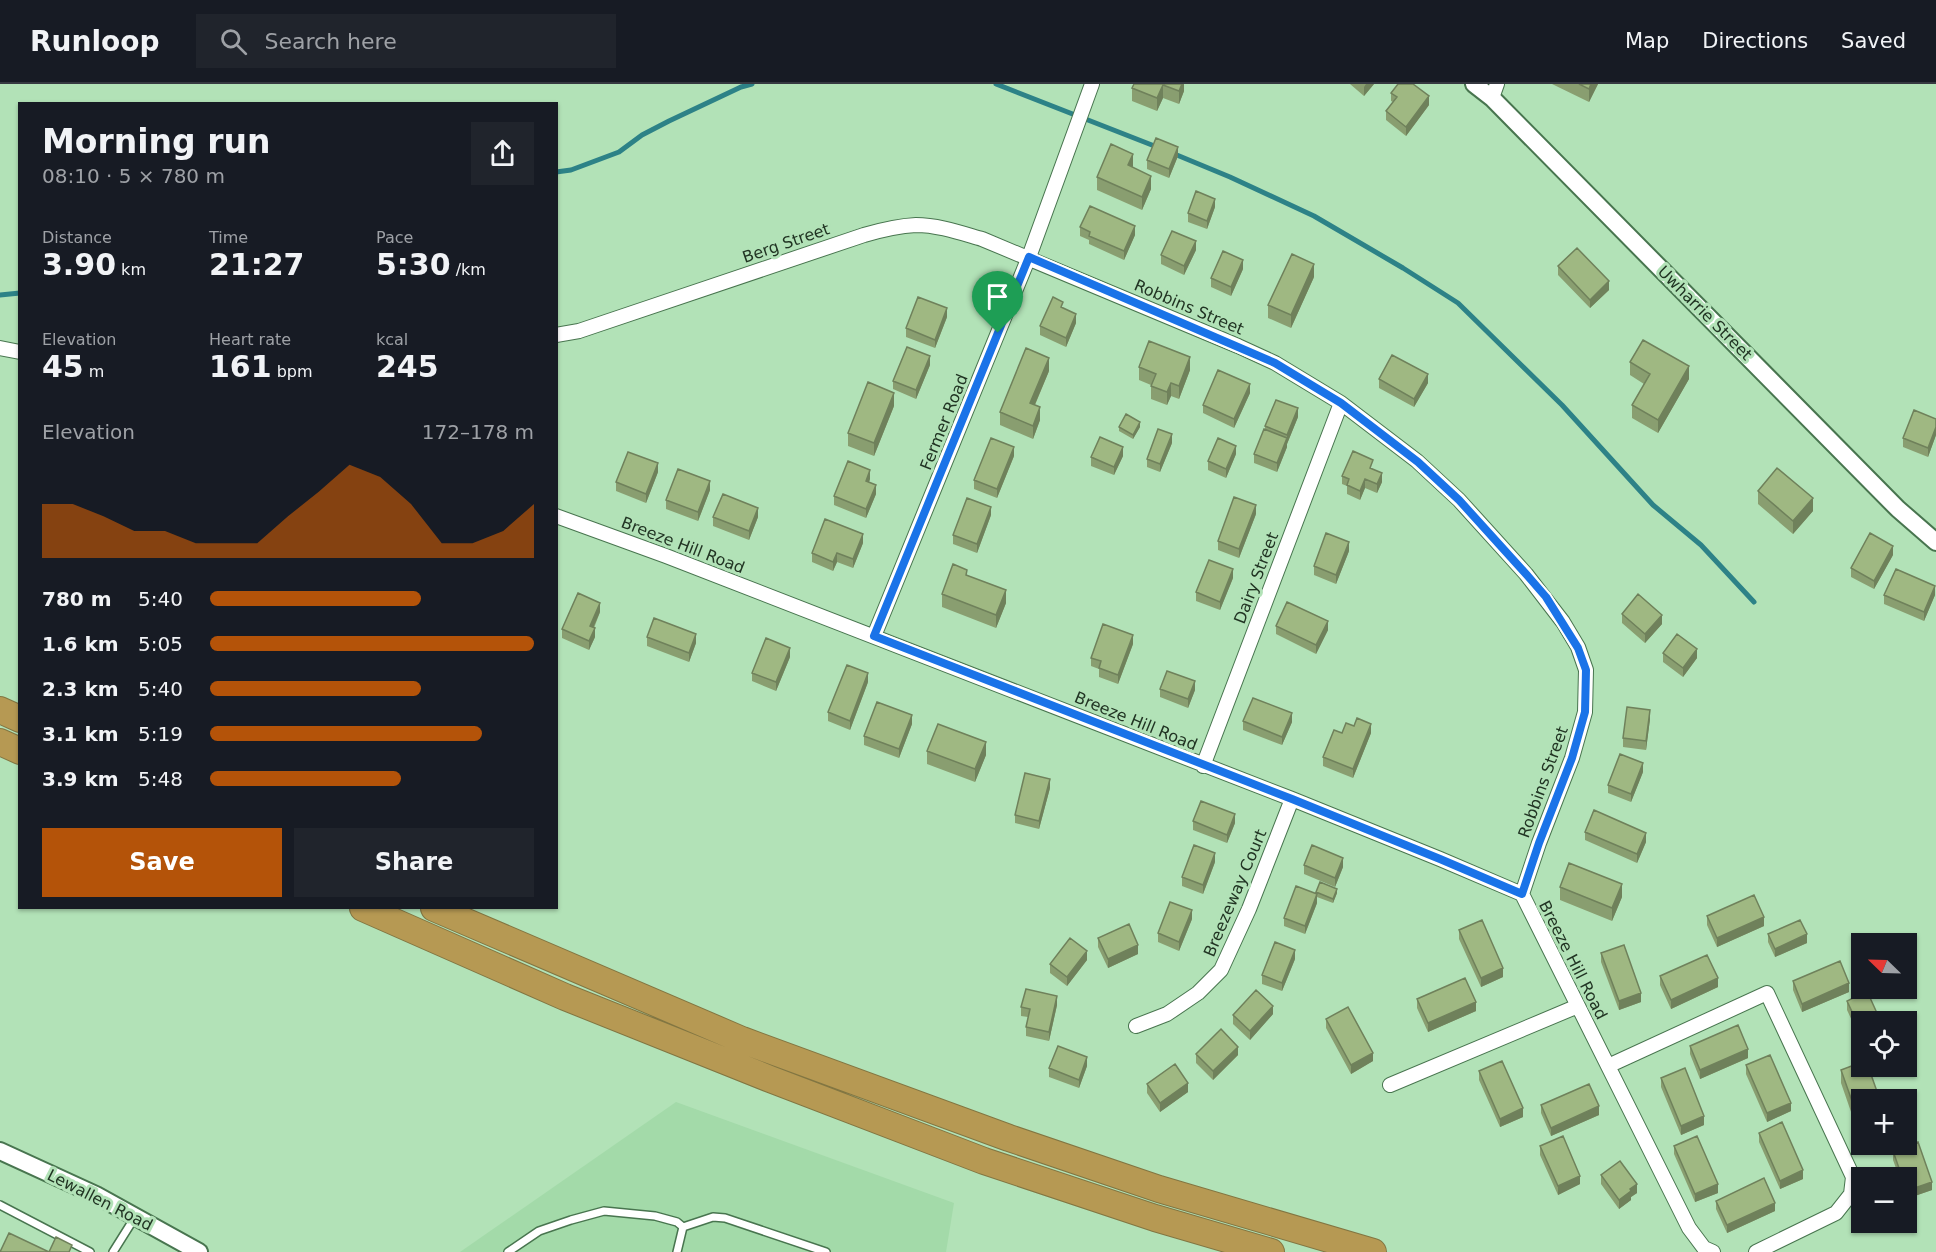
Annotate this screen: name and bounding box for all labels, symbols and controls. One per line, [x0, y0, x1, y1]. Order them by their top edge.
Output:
search box [196, 14, 616, 68]
text: Runloop [30, 25, 160, 58]
icon: search [217, 25, 250, 58]
text: Search here [265, 29, 397, 54]
text: Map [1625, 29, 1669, 53]
text: Directions [1702, 29, 1808, 53]
text: Saved [1841, 29, 1906, 53]
text: Morning run [42, 122, 270, 161]
button: share [471, 122, 534, 185]
text: 08:10 · 5 × 780 m [42, 164, 225, 188]
street label: Berg Street [740, 219, 832, 267]
text: Distance [42, 228, 112, 247]
text: Time [209, 228, 248, 247]
text: Pace [376, 228, 413, 247]
text: 3.90 [42, 247, 116, 282]
text: 21:27 [209, 247, 305, 282]
text: 5:30 [376, 247, 451, 282]
text: km [116, 260, 146, 279]
text: /km [451, 260, 486, 279]
street label: Uwharrie Street [1654, 262, 1756, 364]
pin [972, 271, 1023, 333]
street label: Robbins Street [1131, 275, 1247, 339]
icon: arrive [981, 280, 1014, 313]
text: Elevation [42, 330, 116, 349]
text: Heart rate [209, 330, 291, 349]
text: kcal [376, 330, 408, 349]
text: 45 [42, 349, 84, 384]
text: 161 [209, 349, 272, 384]
text: 245 [376, 349, 439, 384]
text: m [84, 362, 104, 381]
text: bpm [272, 362, 313, 381]
street label: Fermer Road [916, 371, 972, 473]
text: Elevation [42, 420, 135, 444]
text: 172–178 m [422, 420, 534, 444]
street label: Breeze Hill Road [619, 513, 747, 577]
street label: Dairy Street [1230, 530, 1282, 626]
text: 780 m [42, 587, 112, 611]
text: 5:40 [138, 587, 183, 611]
text: 1.6 km [42, 632, 119, 656]
text: 5:05 [138, 632, 183, 656]
text: 2.3 km [42, 677, 119, 701]
text: 5:40 [138, 677, 183, 701]
street label: Breeze Hill Road [1072, 688, 1200, 754]
text: 3.1 km [42, 722, 119, 746]
text: 5:19 [138, 722, 183, 746]
street label: Robbins Street [1514, 724, 1572, 840]
text: 3.9 km [42, 767, 119, 791]
text: 5:48 [138, 767, 183, 791]
street label: Breezeway Court [1200, 826, 1270, 960]
button: Save [42, 828, 282, 897]
button: Share [294, 828, 534, 897]
street label: Breeze Hill Road [1535, 897, 1611, 1023]
north arrow [1851, 933, 1917, 999]
map controls [1851, 933, 1917, 1233]
button: locate [1851, 1011, 1917, 1077]
button: + [1851, 1089, 1917, 1155]
street label: Lewallen Road [44, 1165, 156, 1235]
button: − [1851, 1167, 1917, 1233]

